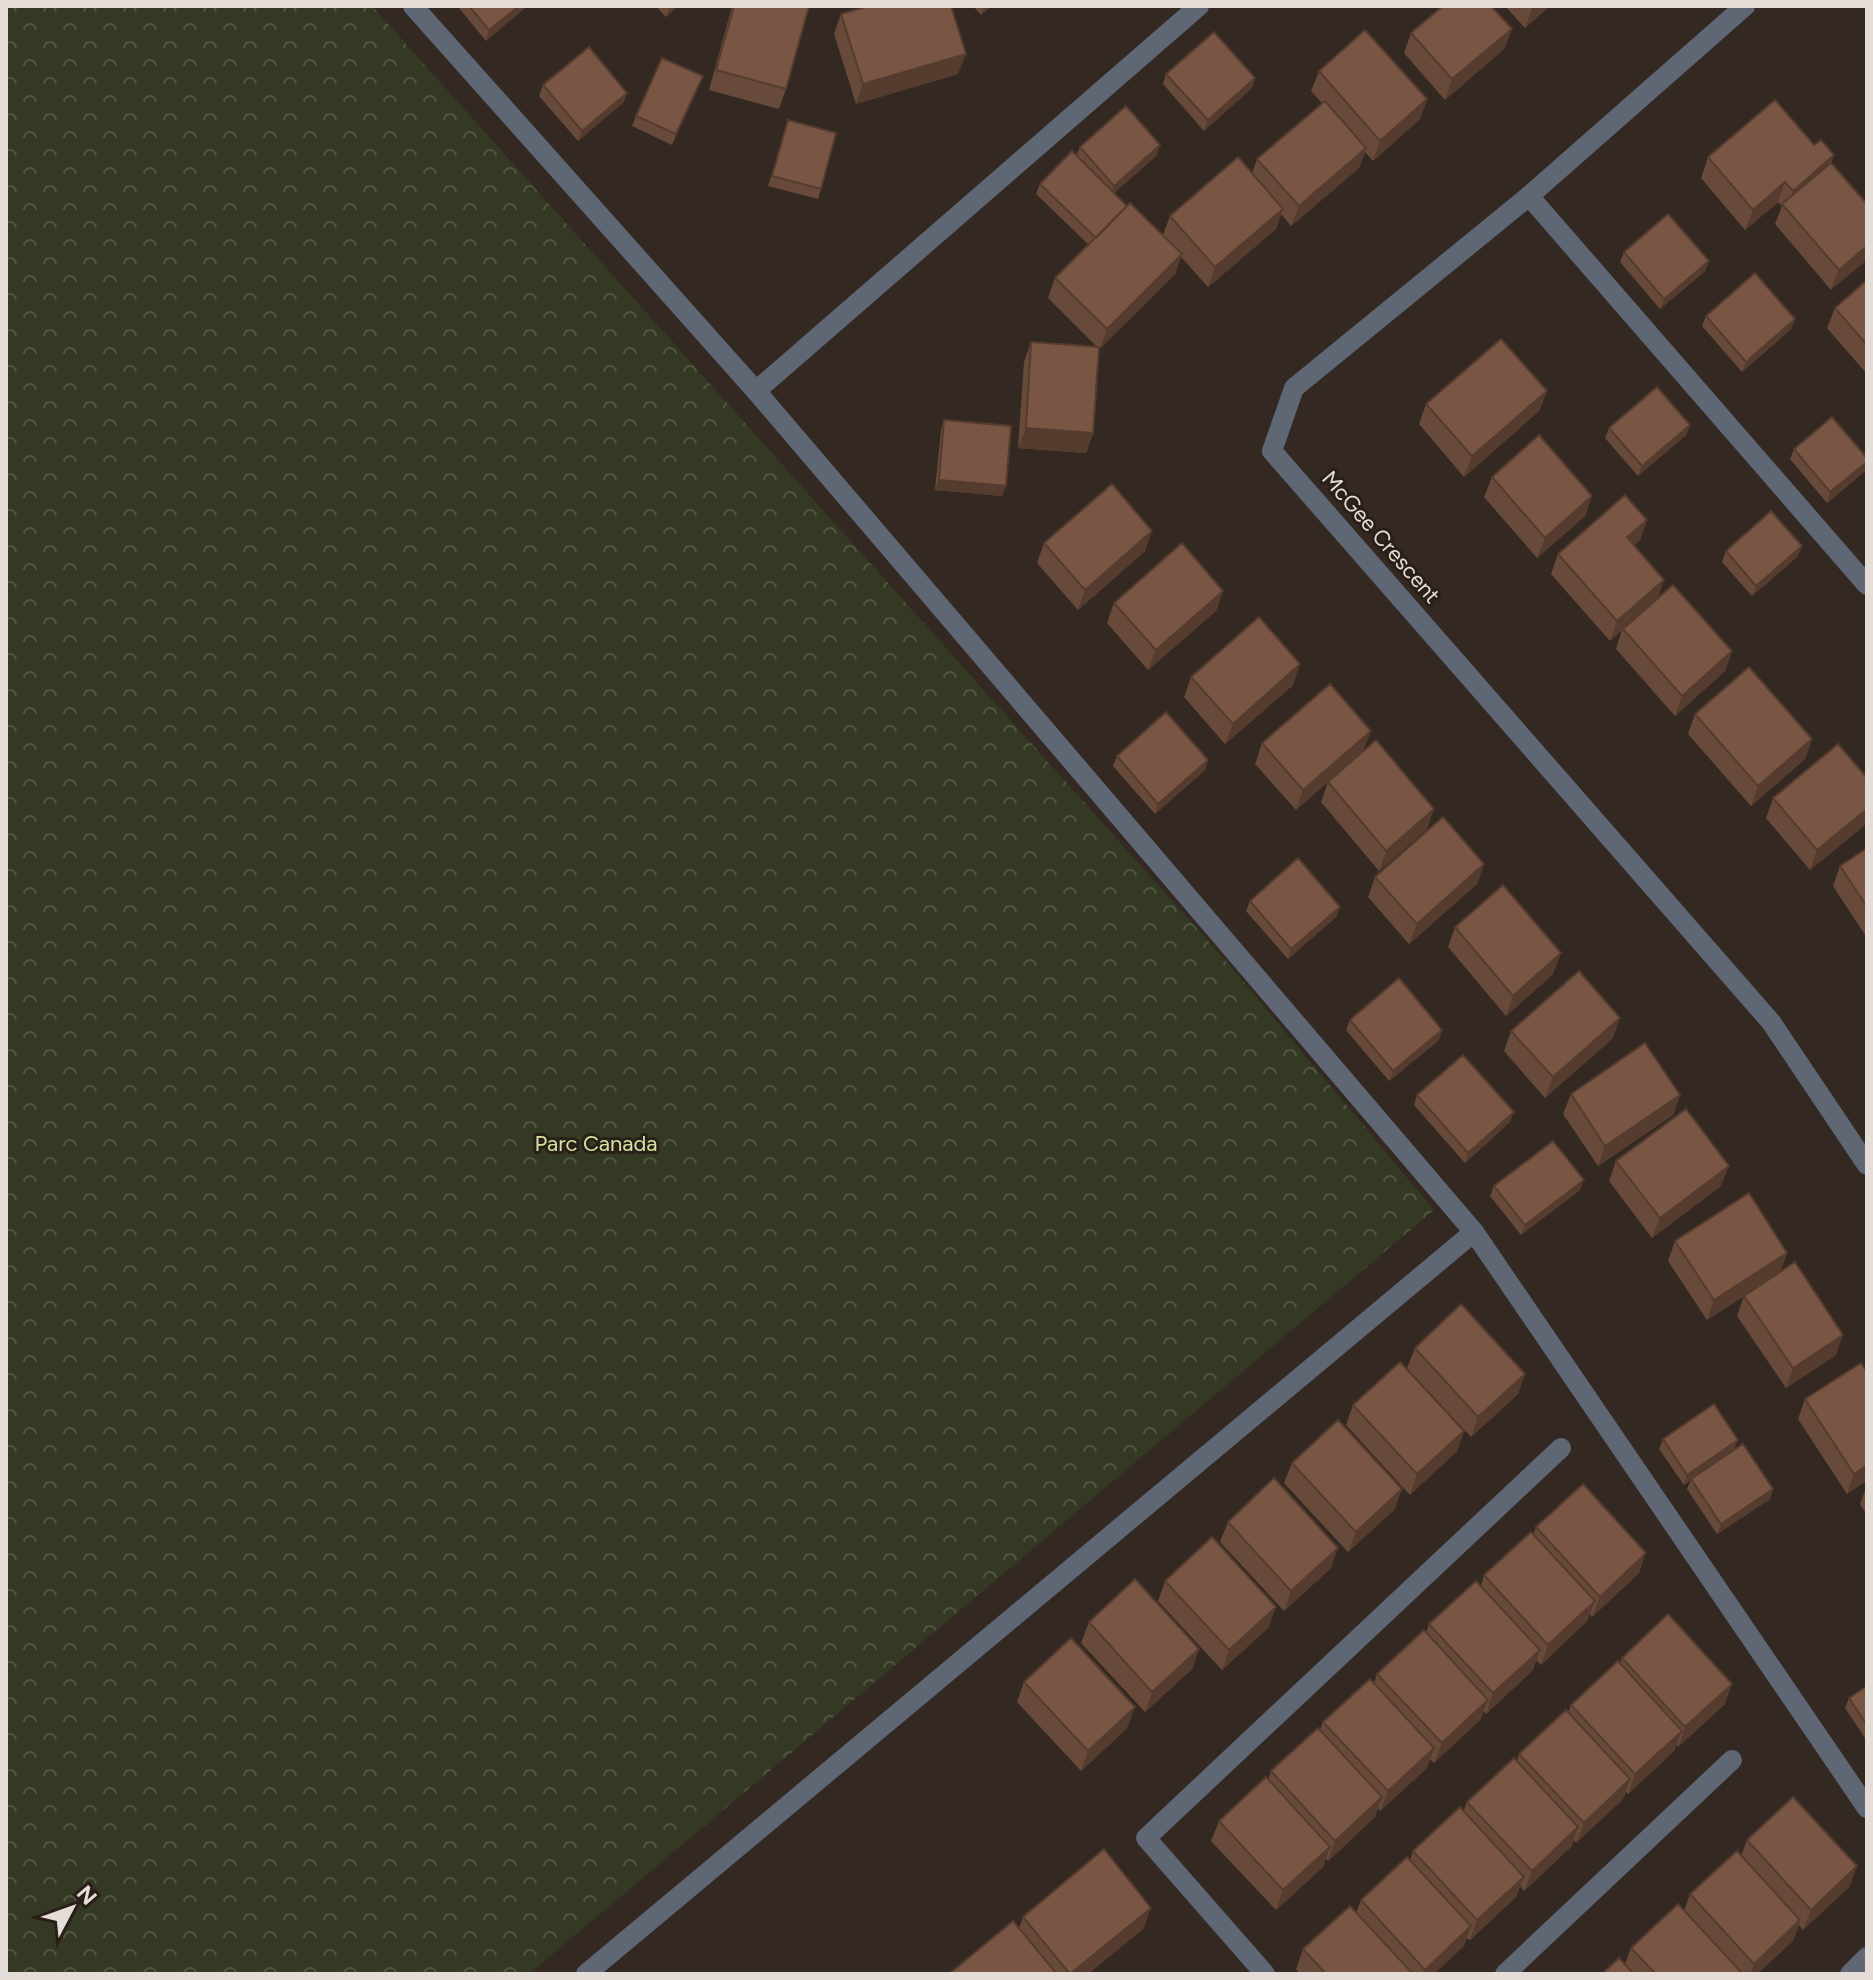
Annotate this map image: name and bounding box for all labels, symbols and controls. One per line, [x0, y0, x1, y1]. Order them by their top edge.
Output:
street label: McGee Crescent [1316, 465, 1446, 609]
park label: Parc Canada [534, 1130, 658, 1157]
north arrow [32, 1868, 112, 1948]
text: N [71, 1880, 102, 1910]

